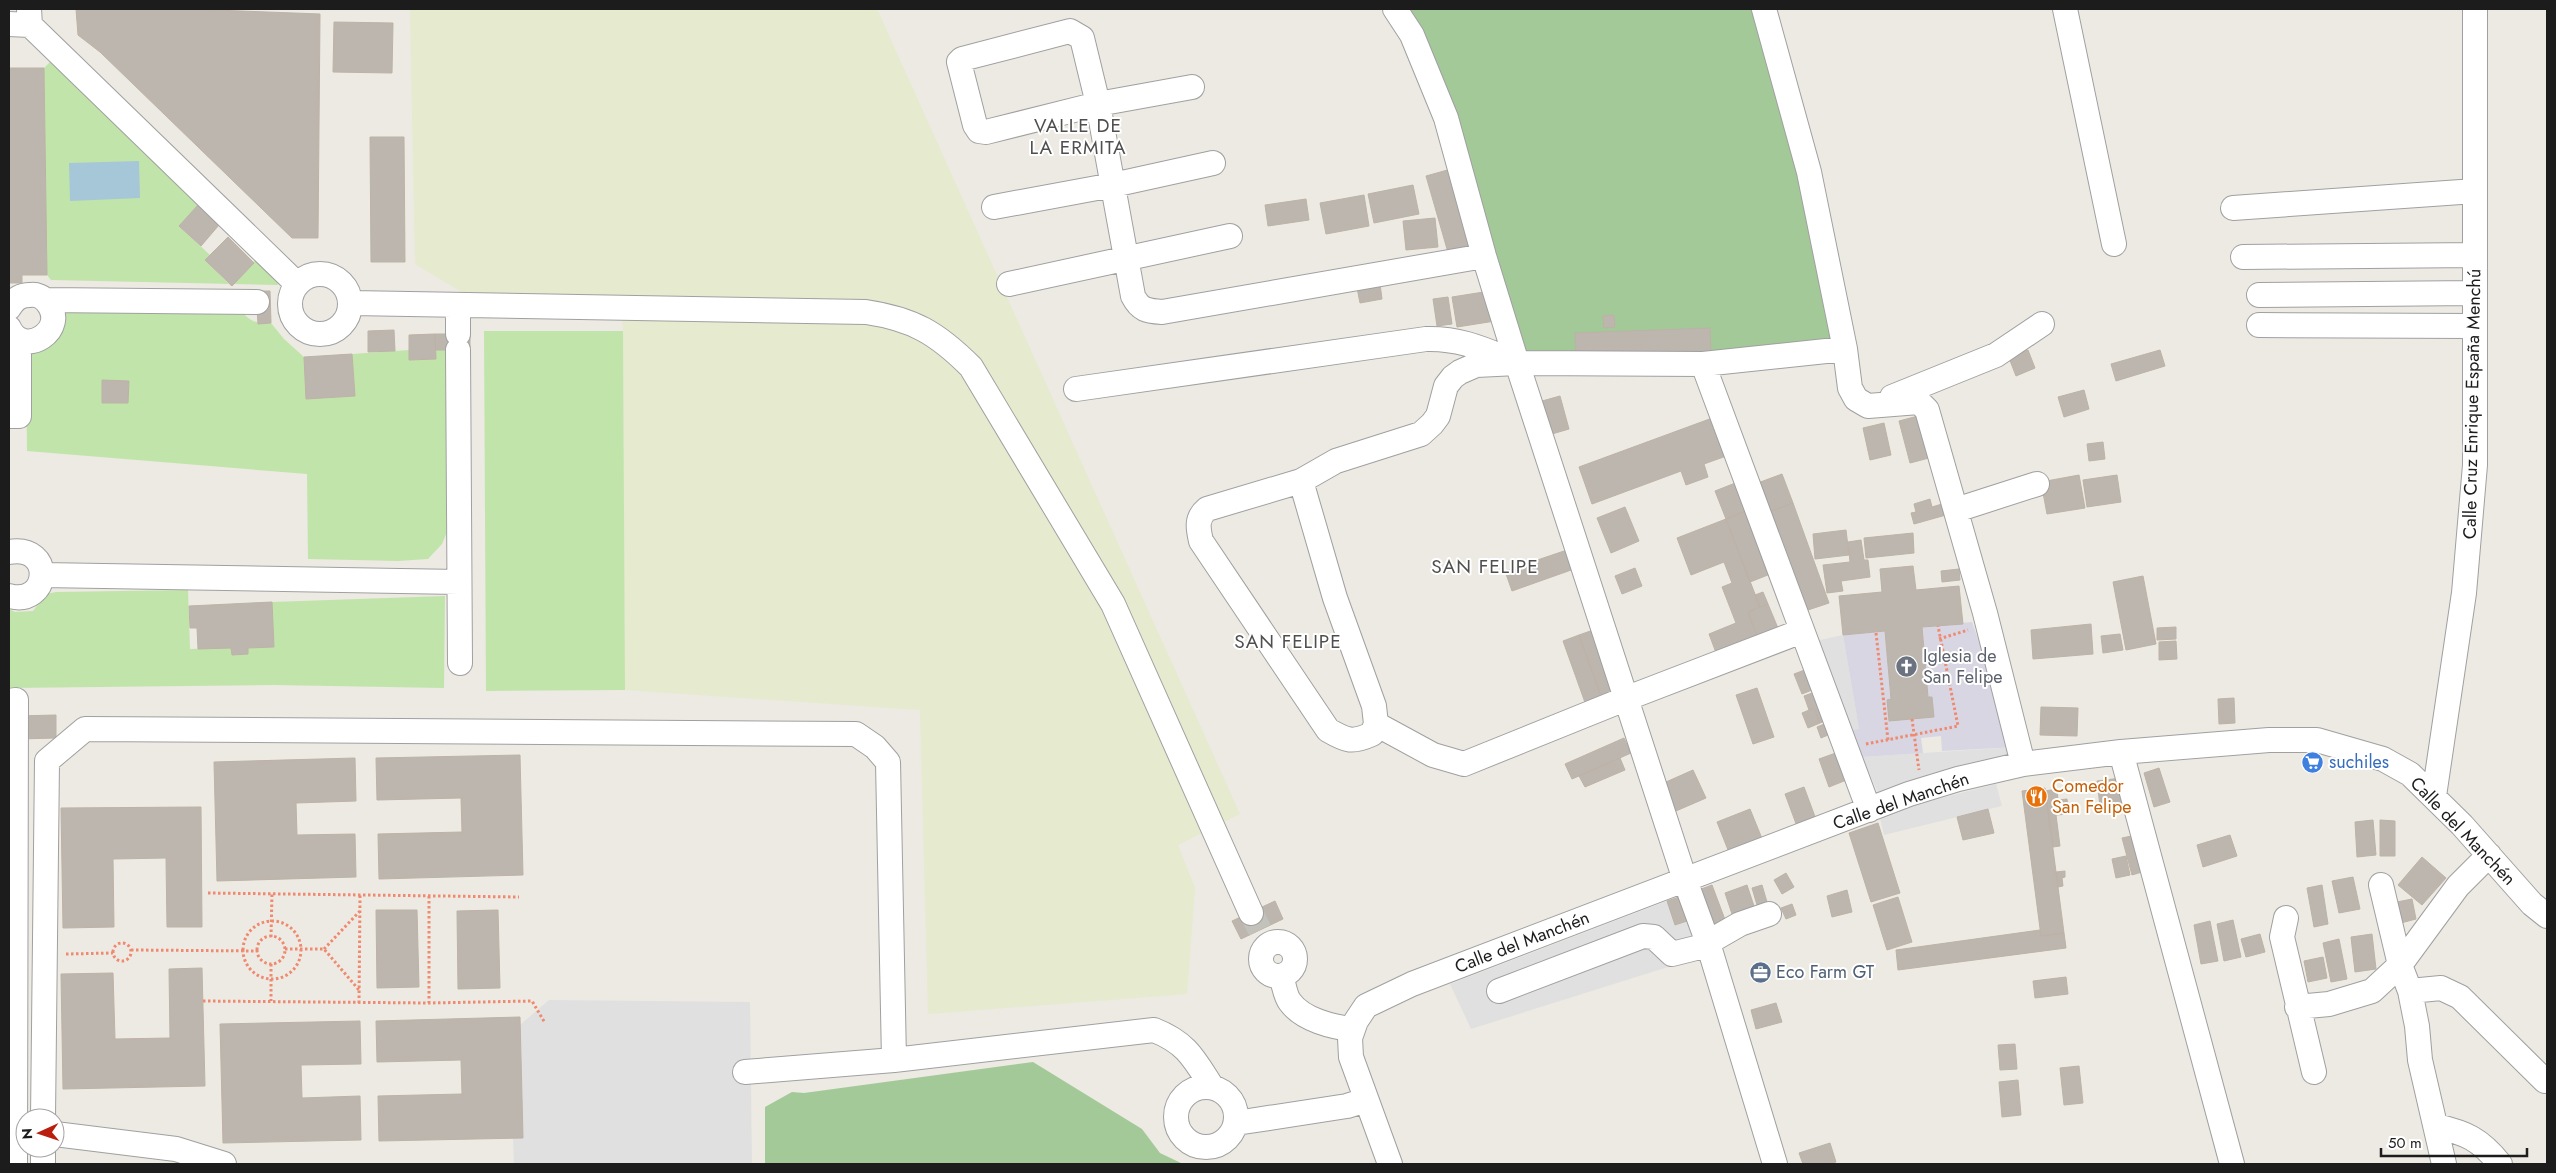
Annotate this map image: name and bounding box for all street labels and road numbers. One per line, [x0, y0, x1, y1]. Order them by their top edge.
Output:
street label: Calle Cruz Enrique España Menchú [2457, 269, 2487, 539]
street label: Calle del Manchén [1829, 766, 1973, 836]
street label: Calle del Manchén [2404, 771, 2522, 891]
street label: Calle del Manchén [1451, 904, 1593, 980]

